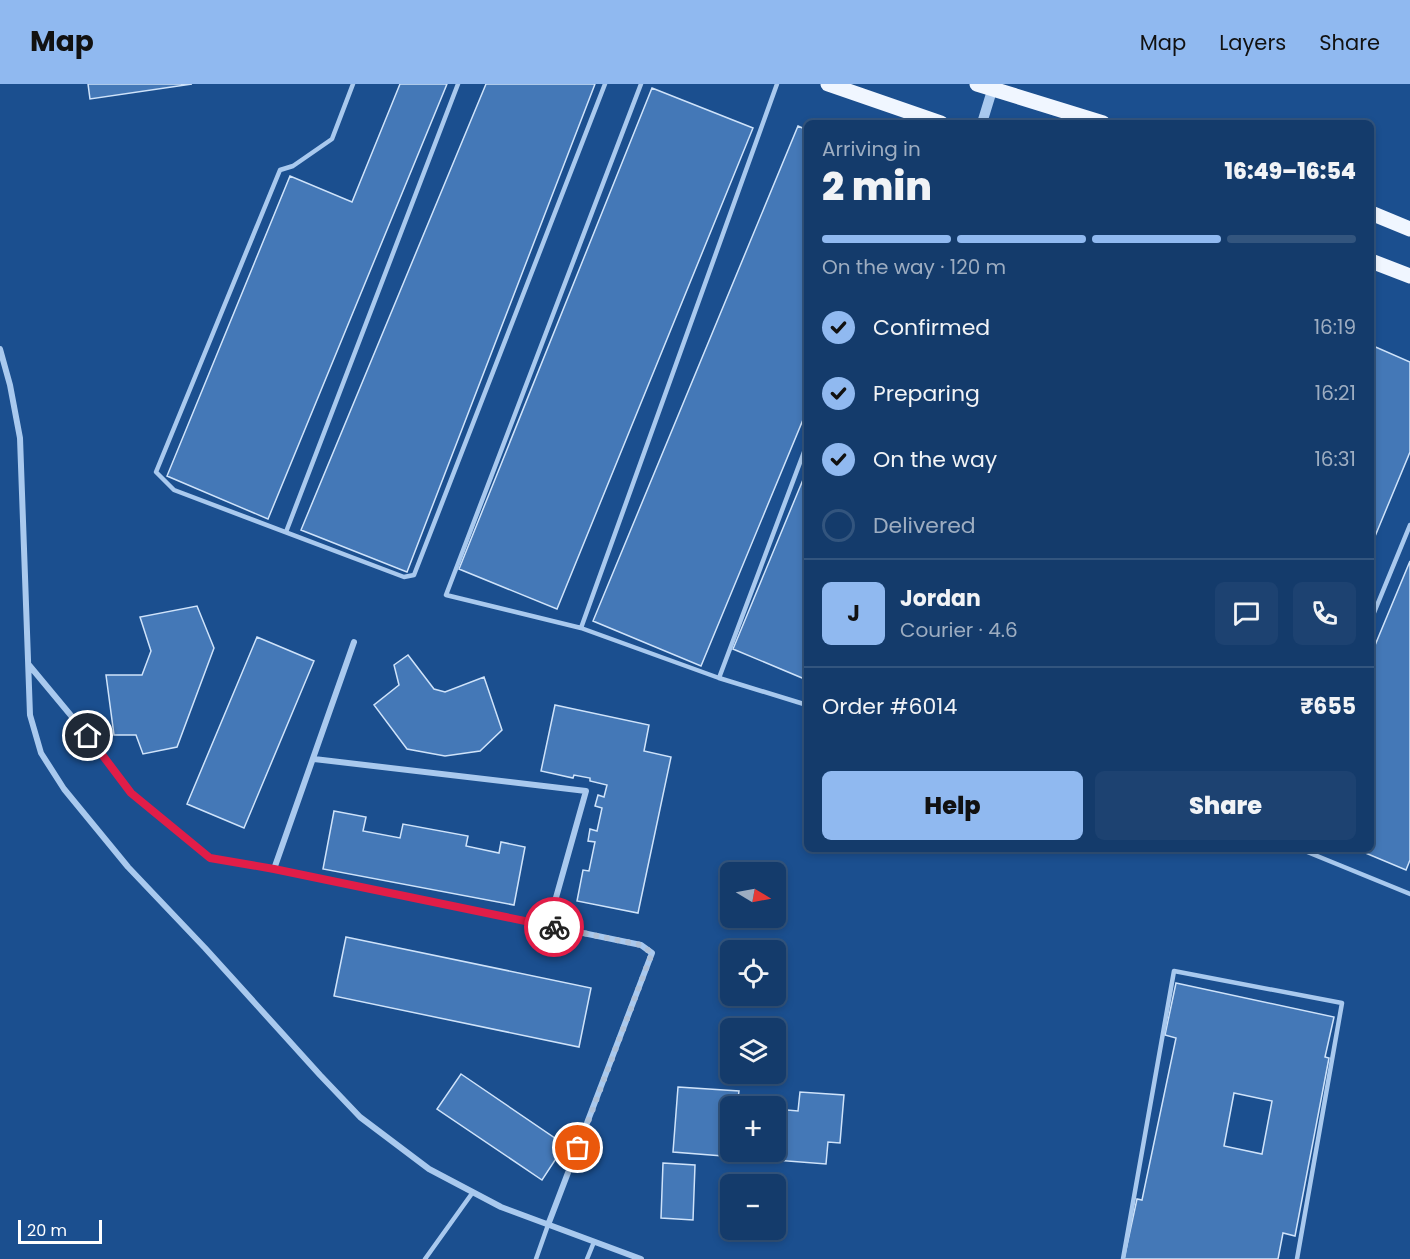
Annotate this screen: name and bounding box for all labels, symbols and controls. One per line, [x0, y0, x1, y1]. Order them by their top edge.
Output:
text: Map [30, 22, 94, 61]
text: Map [1140, 28, 1186, 57]
text: Layers [1219, 28, 1286, 57]
text: Share [1319, 28, 1380, 57]
text: Arriving in [822, 135, 921, 163]
text: 16:49–16:54 [1224, 156, 1356, 187]
text: 2 min [822, 159, 932, 214]
text: On the way · 120 m [822, 253, 1006, 281]
icon: check [822, 311, 855, 344]
text: Confirmed [873, 312, 990, 343]
text: 16:19 [1314, 313, 1356, 341]
icon: check [822, 377, 855, 410]
text: Preparing [873, 378, 980, 409]
text: 16:21 [1315, 379, 1356, 407]
icon: check [822, 443, 855, 476]
text: On the way [873, 444, 997, 475]
text: 16:31 [1314, 445, 1356, 473]
text: Delivered [873, 510, 976, 541]
button: chat [1215, 582, 1278, 645]
button: phone [1293, 582, 1356, 645]
text: Jordan [900, 583, 981, 614]
text: J [847, 598, 860, 629]
text: Courier · 4.6 [900, 616, 1018, 644]
text: Order #6014 [822, 691, 957, 722]
text: ₹655 [1300, 691, 1356, 722]
pin [62, 710, 113, 761]
icon: home [71, 719, 104, 752]
button: Help [822, 771, 1083, 840]
button: Share [1095, 771, 1356, 840]
north arrow [720, 862, 786, 928]
map controls [720, 862, 786, 1240]
courier [524, 897, 584, 957]
icon: bike [538, 911, 571, 944]
button: locate [720, 940, 786, 1006]
button: layers [720, 1018, 786, 1084]
button: + [720, 1096, 786, 1162]
pin [552, 1122, 603, 1173]
icon: bag [561, 1131, 594, 1164]
button: − [720, 1174, 786, 1240]
scale bar [18, 1217, 102, 1244]
text: 20 m [27, 1219, 67, 1242]

